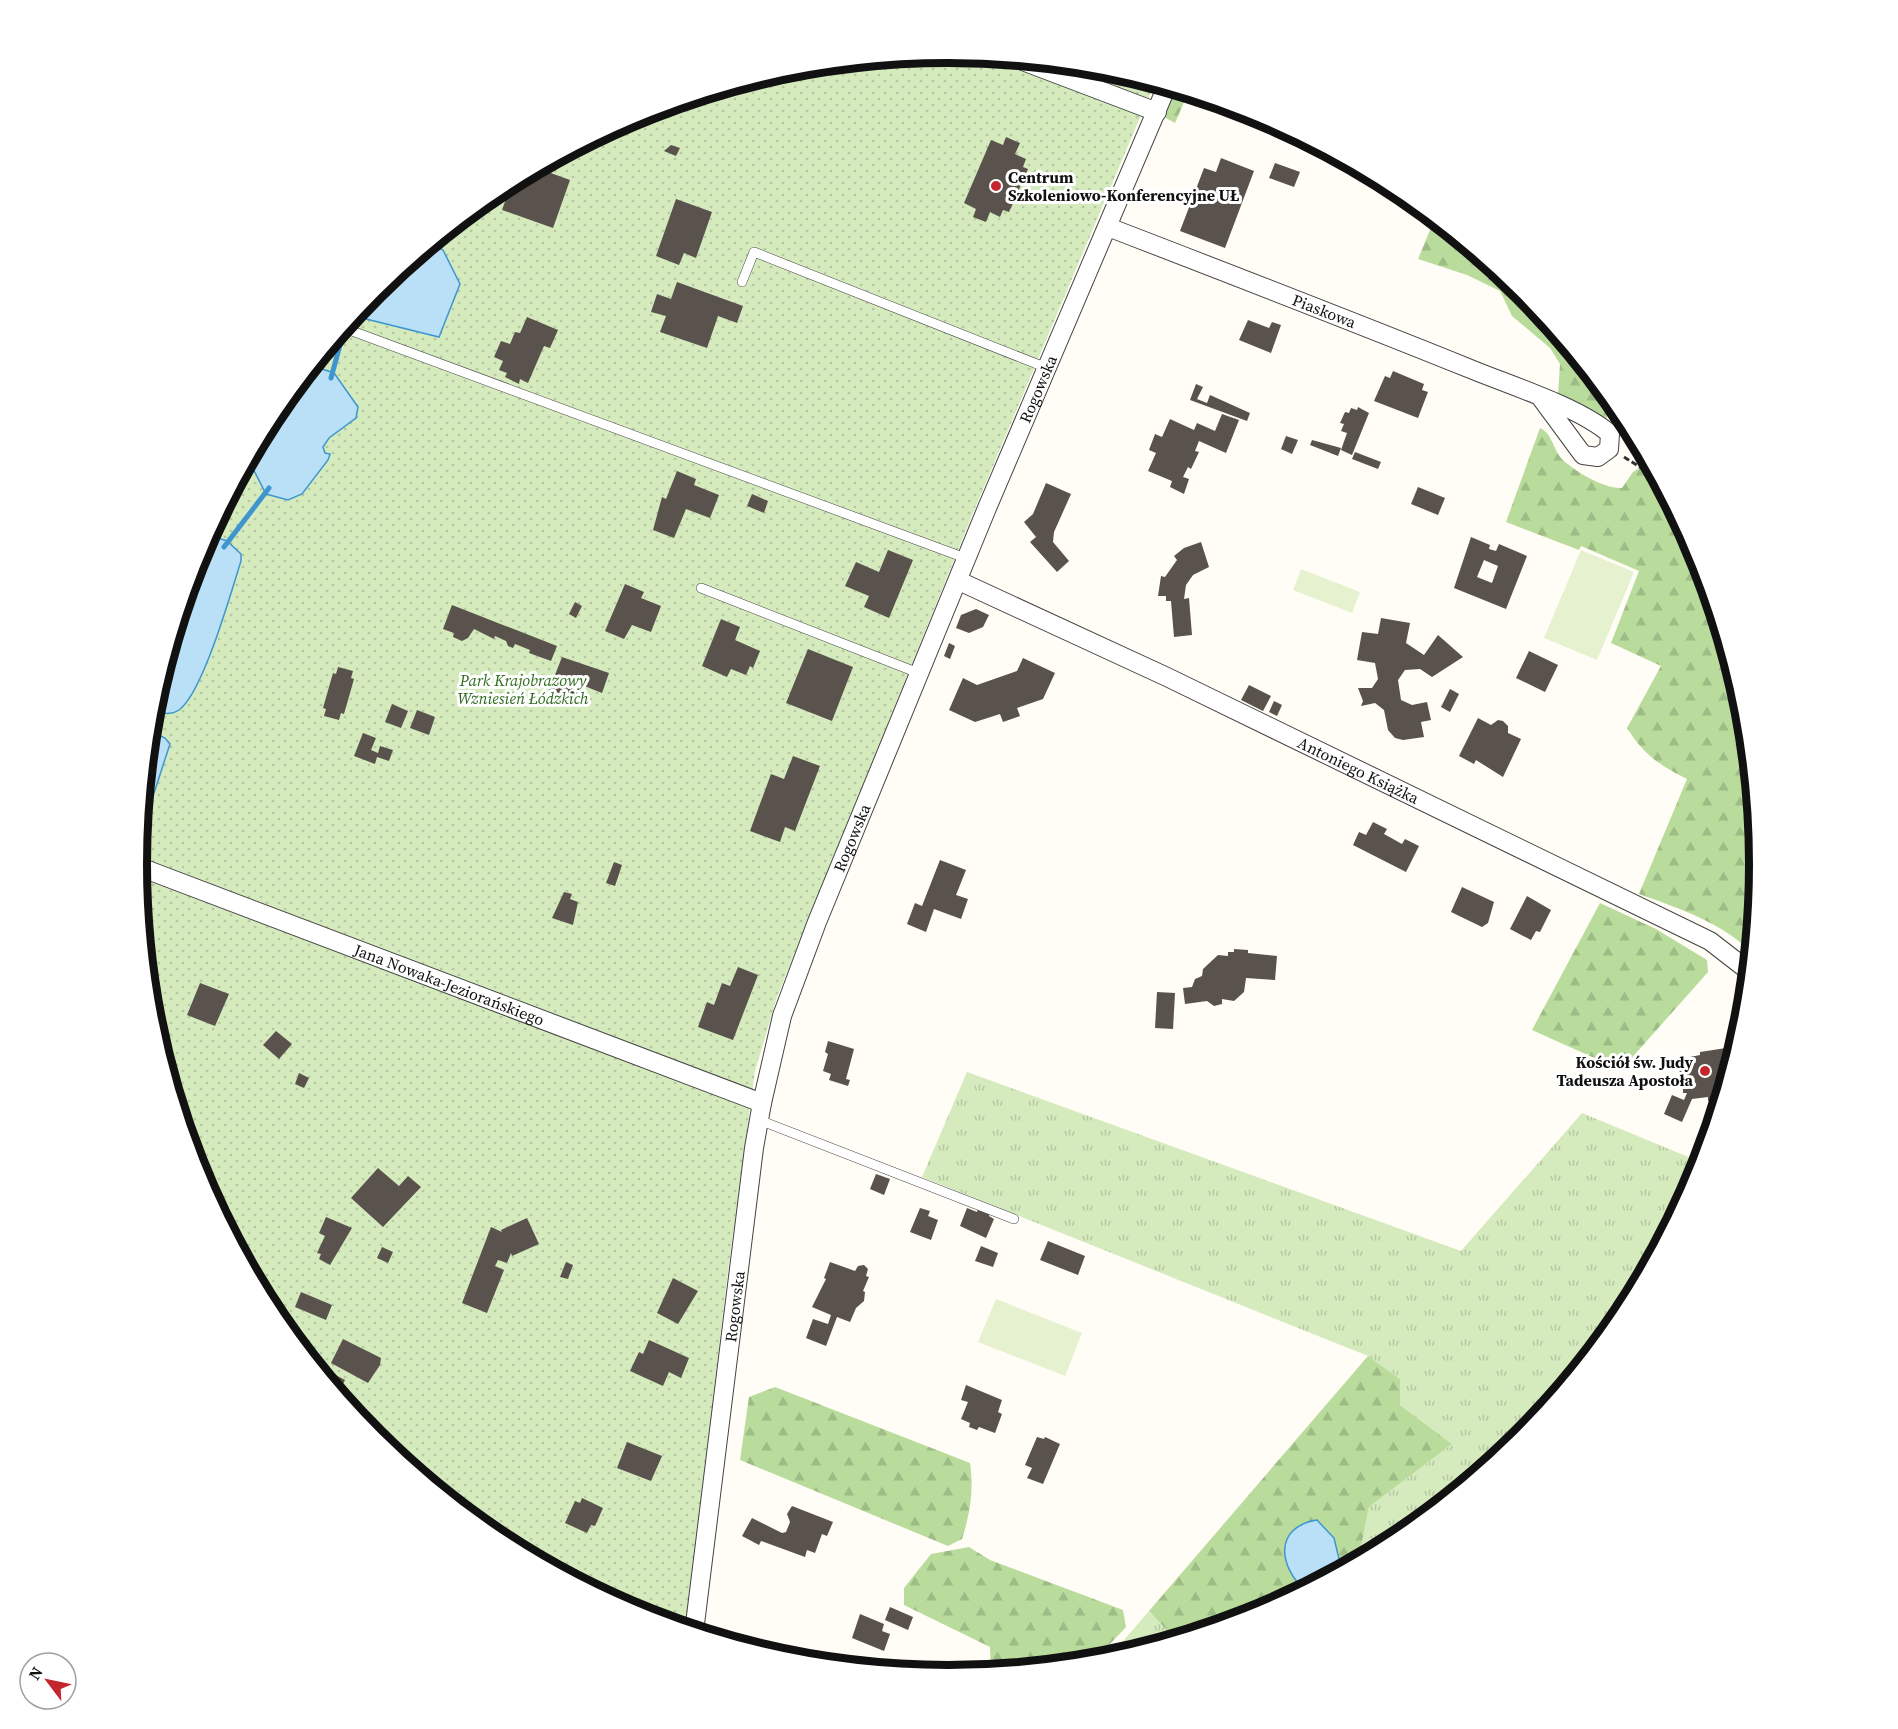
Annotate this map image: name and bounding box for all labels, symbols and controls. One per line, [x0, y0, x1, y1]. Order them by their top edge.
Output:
place label: Centrum Szkoleniowo-Konferencyjne UŁ [1008, 166, 1239, 206]
marker: Centrum Szkoleniowo-Konferencyjne UŁ [989, 179, 1003, 193]
street label: Piaskowa [1289, 288, 1360, 334]
street label: Rogowska [1014, 351, 1062, 426]
park label: Park Krajobrazowy Wzniesień Łódzkich [457, 669, 589, 709]
street label: Antoniego Książka [1294, 731, 1424, 809]
street label: Rogowska [828, 800, 876, 875]
street label: Jana Nowaka-Jeziorańskiego [350, 938, 548, 1031]
place label: Kościół św. Judy Tadeusza Apostoła [1556, 1051, 1693, 1091]
marker: Kościół św. Judy Tadeusza Apostoła [1698, 1064, 1712, 1078]
street label: Rogowska [719, 1269, 750, 1343]
north arrow [18, 1651, 78, 1711]
text: N [23, 1662, 48, 1684]

